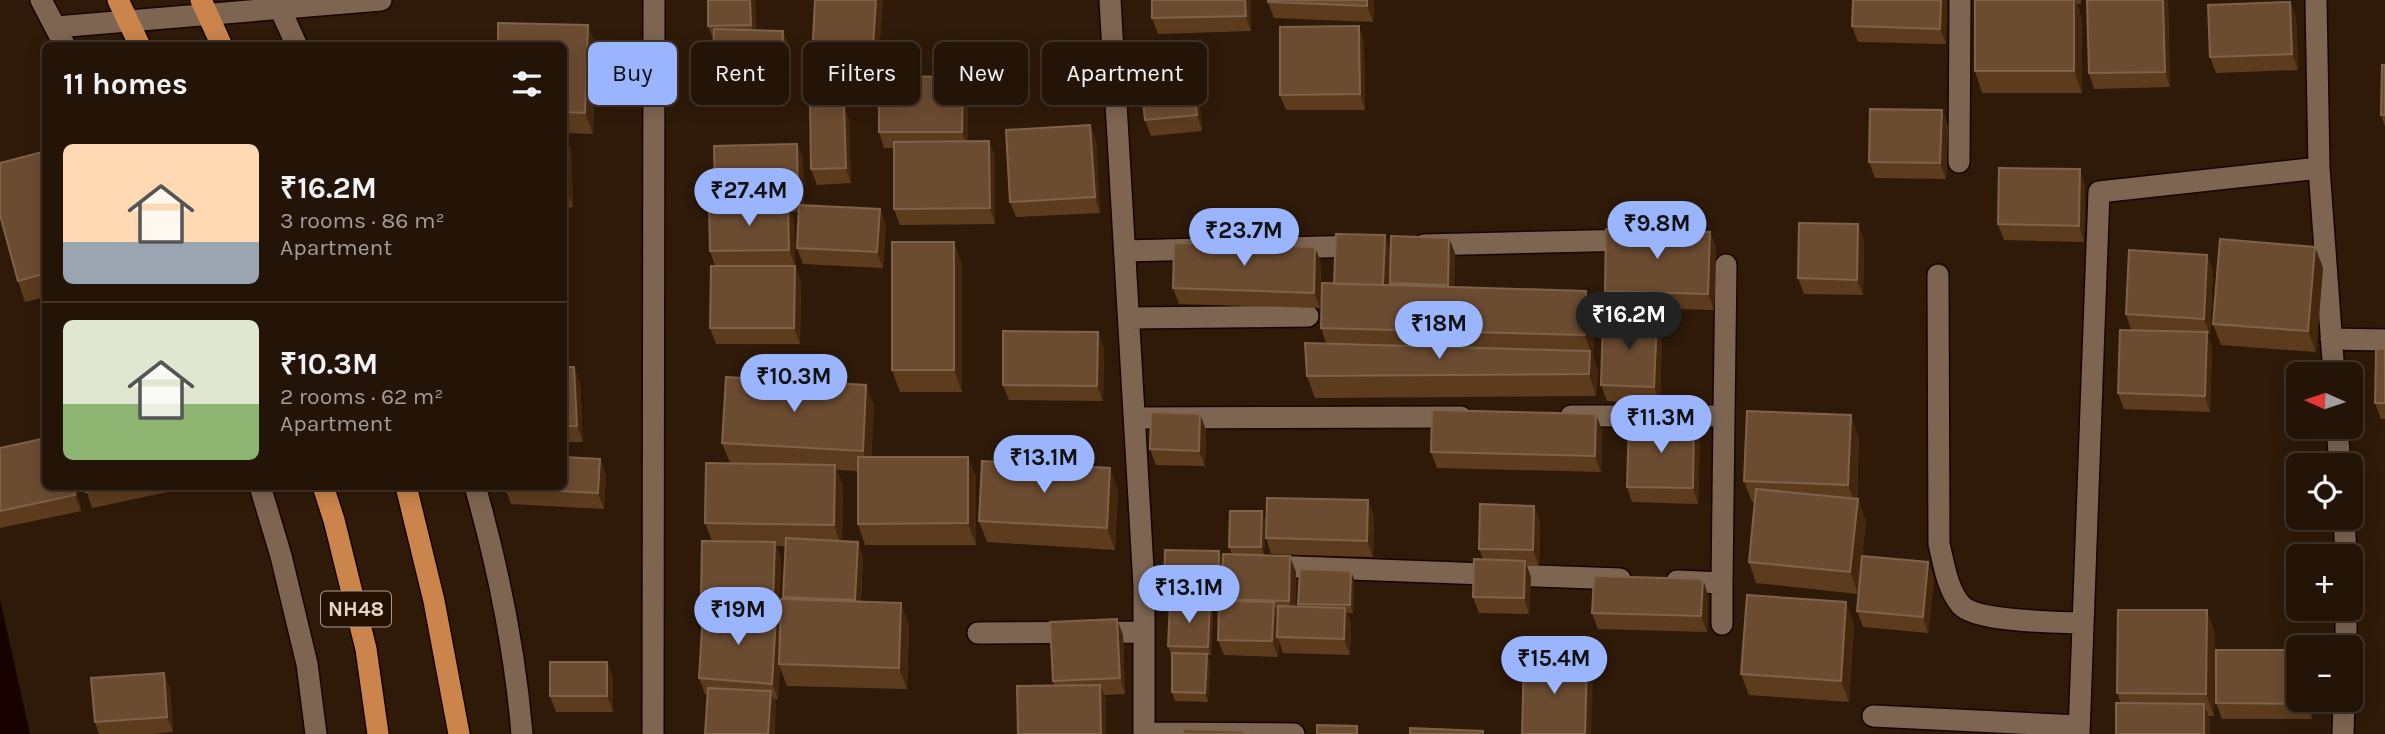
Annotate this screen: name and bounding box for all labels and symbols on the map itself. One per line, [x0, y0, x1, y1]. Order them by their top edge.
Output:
pin: ₹27.4M [692, 168, 806, 228]
pin: ₹9.8M [1608, 202, 1706, 261]
pin: ₹23.7M [1187, 208, 1301, 268]
pin: ₹16.2M [1572, 292, 1686, 352]
pin: ₹18M [1398, 302, 1480, 361]
pin: ₹10.3M [737, 354, 851, 414]
north arrow [2286, 362, 2362, 439]
pin: ₹11.3M [1604, 396, 1718, 455]
pin: ₹13.1M [987, 435, 1101, 495]
pin: ₹13.1M [1132, 566, 1246, 625]
pin: ₹19M [697, 588, 779, 647]
road number: NH48 [321, 592, 391, 626]
pin: ₹15.4M [1497, 636, 1611, 696]

